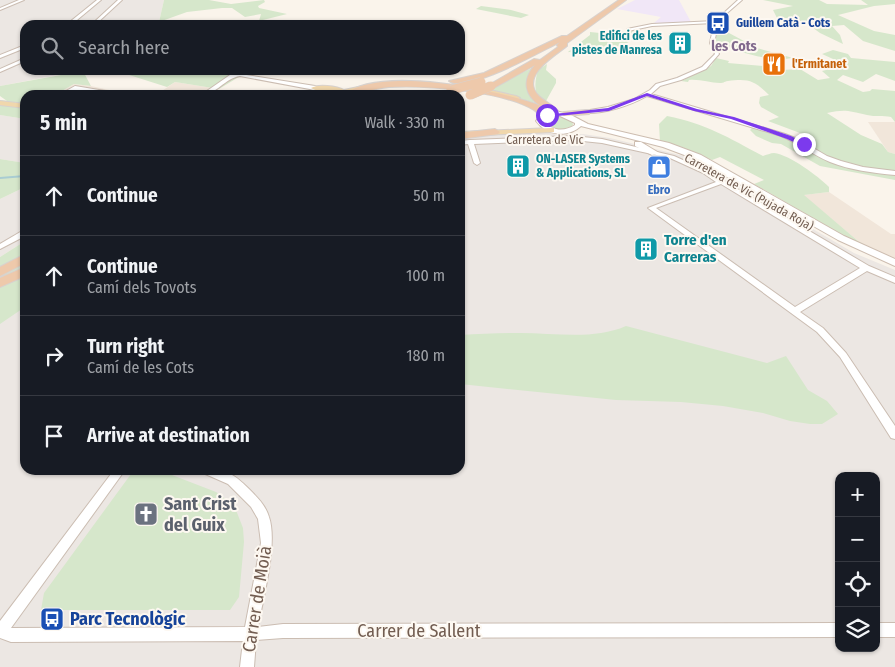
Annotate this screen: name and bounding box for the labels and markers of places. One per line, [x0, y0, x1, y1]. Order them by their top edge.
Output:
bus stop icon: Guillem Catà - Cots [705, 10, 731, 36]
place label: Guillem Catà - Cots [736, 16, 831, 30]
place label: Edifici de les pistes de Manresa [572, 29, 663, 57]
building icon: Edifici de les pistes de Manresa [667, 30, 693, 56]
restaurant icon: l'Ermitanet [761, 51, 787, 77]
place label: l'Ermitanet [792, 57, 847, 71]
place label: ON-LASER Systems & Applications, SL [536, 152, 631, 180]
building icon: ON-LASER Systems & Applications, SL [505, 153, 531, 179]
shop icon: Ebro [646, 154, 672, 180]
place label: Ebro [648, 183, 671, 197]
place label: Torre d'en Carreras [664, 231, 727, 266]
building icon: Torre d'en Carreras [633, 236, 659, 262]
place label: Sant Crist del Guix [164, 493, 237, 536]
church icon: Sant Crist del Guix [133, 501, 159, 527]
bus stop icon: Parc Tecnològic [39, 606, 65, 632]
place label: Parc Tecnològic [70, 608, 185, 630]

